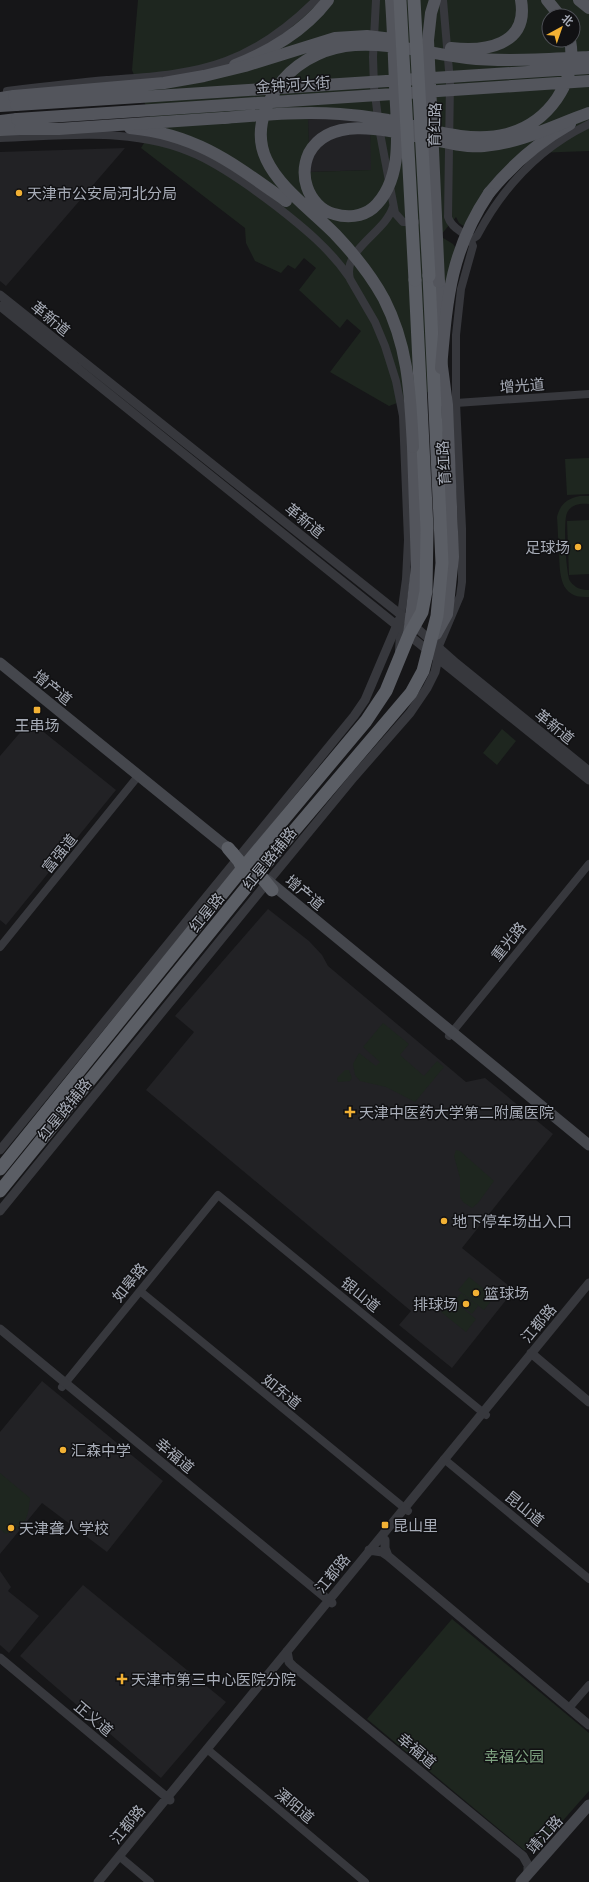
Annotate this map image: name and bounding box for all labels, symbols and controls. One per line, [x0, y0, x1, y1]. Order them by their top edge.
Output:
north arrow [541, 8, 581, 48]
text: 北 [559, 11, 576, 28]
street label: 金钟河大街 [255, 72, 331, 96]
street label: 育红路 [425, 102, 443, 148]
place label: 天津市公安局河北分局 [27, 184, 177, 202]
marker: 天津市公安局河北分局 [14, 188, 24, 198]
street label: 革新道 [28, 297, 74, 339]
street label: 增光道 [499, 374, 545, 396]
street label: 育红路 [433, 440, 453, 486]
street label: 革新道 [282, 499, 328, 541]
place label: 足球场 [525, 538, 570, 556]
marker: 足球场 [573, 542, 583, 552]
street label: 增产道 [30, 666, 76, 708]
marker: 王串场 [32, 705, 42, 715]
street label: 革新道 [532, 705, 578, 747]
place label: 王串场 [14, 716, 60, 734]
street label: 红星路辅路 [238, 823, 300, 893]
street label: 富强道 [38, 830, 80, 876]
street label: 增产道 [282, 871, 328, 913]
street label: 红星路 [185, 889, 227, 935]
street label: 重光路 [487, 918, 529, 964]
street label: 红星路辅路 [33, 1074, 95, 1144]
place label: 天津中医药大学第二附属医院 [359, 1103, 554, 1121]
marker: 天津中医药大学第二附属医院 [344, 1106, 356, 1118]
place label: 地下停车场出入口 [452, 1212, 572, 1230]
marker: 地下停车场出入口 [439, 1216, 449, 1226]
street label: 如皋路 [108, 1259, 150, 1305]
street label: 银山道 [338, 1273, 384, 1315]
place label: 篮球场 [484, 1284, 529, 1302]
marker: 篮球场 [471, 1288, 481, 1298]
place label: 排球场 [413, 1295, 458, 1313]
marker: 排球场 [461, 1299, 471, 1309]
street label: 江都路 [517, 1300, 559, 1346]
street label: 如东道 [259, 1370, 305, 1412]
street label: 幸福道 [152, 1434, 198, 1476]
place label: 汇森中学 [71, 1441, 131, 1459]
marker: 汇森中学 [58, 1445, 68, 1455]
street label: 昆山道 [502, 1487, 548, 1529]
place label: 昆山里 [393, 1516, 438, 1534]
place label: 天津聋人学校 [19, 1519, 109, 1537]
marker: 昆山里 [380, 1520, 390, 1530]
marker: 天津聋人学校 [6, 1523, 16, 1533]
street label: 江都路 [311, 1550, 353, 1596]
place label: 天津市第三中心医院分院 [131, 1670, 296, 1688]
marker: 天津市第三中心医院分院 [116, 1673, 128, 1685]
street label: 正义道 [71, 1697, 117, 1739]
street label: 幸福道 [394, 1729, 440, 1771]
park label: 幸福公园 [484, 1747, 544, 1765]
street label: 溧阳道 [272, 1784, 318, 1826]
street label: 江都路 [106, 1801, 148, 1847]
street label: 靖江路 [522, 1811, 566, 1857]

